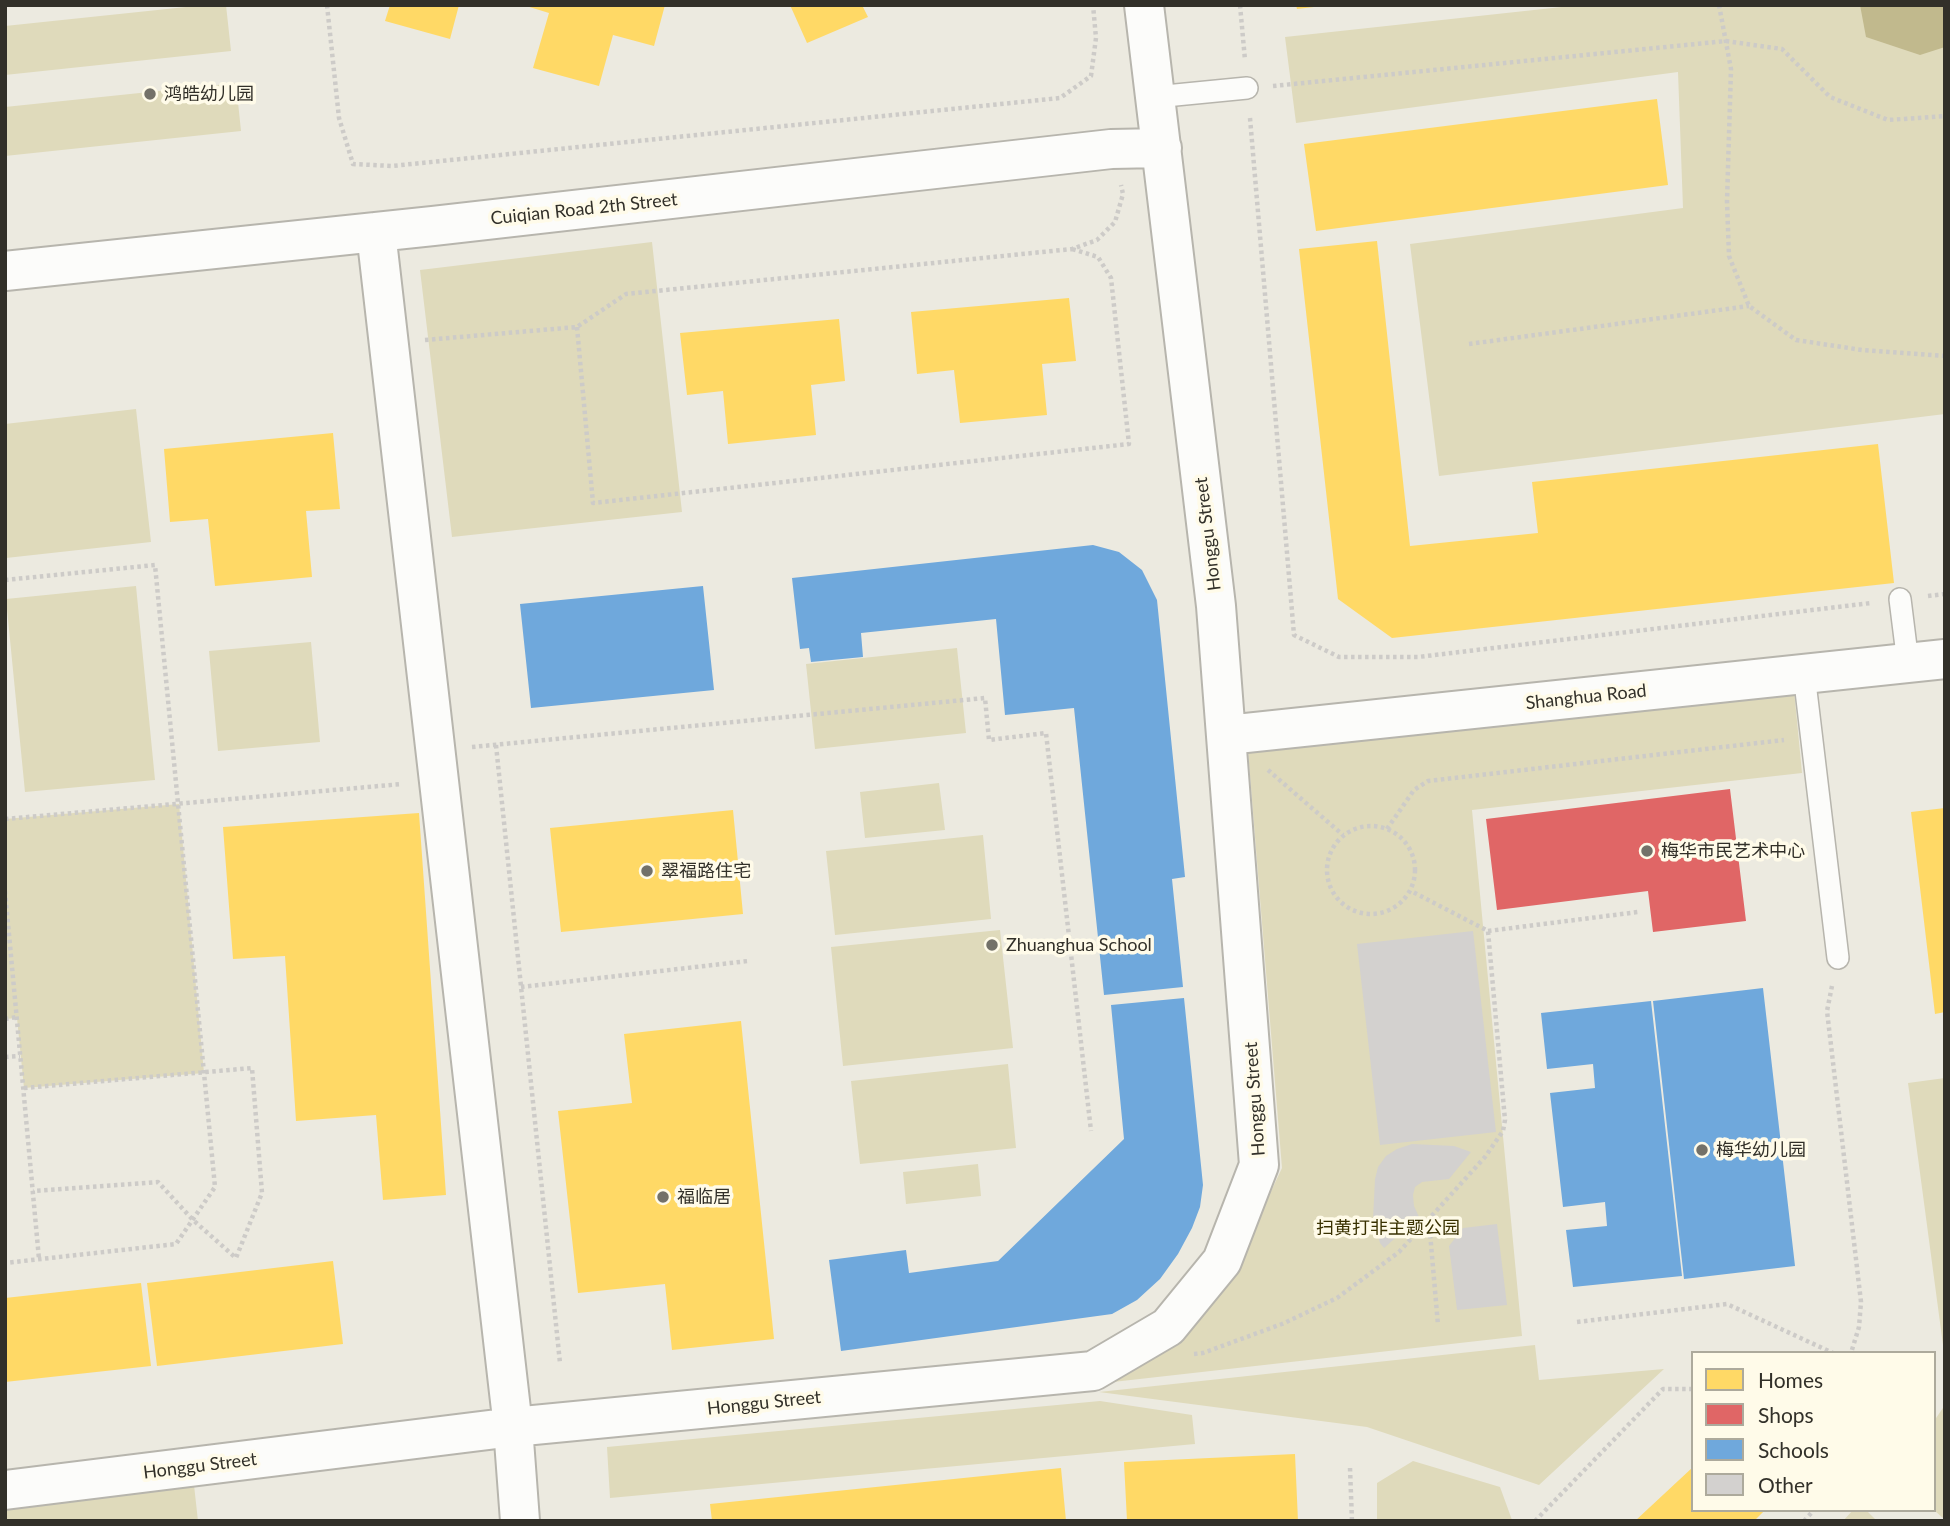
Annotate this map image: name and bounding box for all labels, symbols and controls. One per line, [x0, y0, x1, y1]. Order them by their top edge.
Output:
place label: 鸿皓幼儿园 [164, 83, 254, 105]
marker: 鸿皓幼儿园 [142, 86, 158, 102]
street label: Cuiqian Road 2th Street [490, 188, 678, 230]
street label: Honggu Street [1190, 476, 1226, 592]
street label: Shanghua Road [1524, 680, 1648, 714]
place label: 梅华市民艺术中心 [1661, 840, 1805, 862]
marker: 梅华市民艺术中心 [1639, 843, 1655, 859]
place label: 翠福路住宅 [661, 860, 751, 882]
marker: 翠福路住宅 [639, 863, 655, 879]
place label: Zhuanghua School [1006, 934, 1152, 956]
marker: Zhuanghua School [984, 937, 1000, 953]
street label: Honggu Street [1240, 1041, 1270, 1157]
place label: 梅华幼儿园 [1716, 1139, 1806, 1161]
marker: 梅华幼儿园 [1694, 1142, 1710, 1158]
place label: 福临居 [677, 1186, 731, 1208]
marker: 福临居 [655, 1189, 671, 1205]
park label: 扫黄打非主题公园 [1316, 1217, 1460, 1239]
legend [1691, 1351, 1936, 1512]
text: Homes [1758, 1367, 1823, 1392]
street label: Honggu Street [706, 1386, 822, 1420]
text: Shops [1758, 1402, 1814, 1427]
text: Schools [1758, 1437, 1829, 1462]
street label: Honggu Street [142, 1448, 258, 1484]
text: Other [1758, 1472, 1813, 1497]

